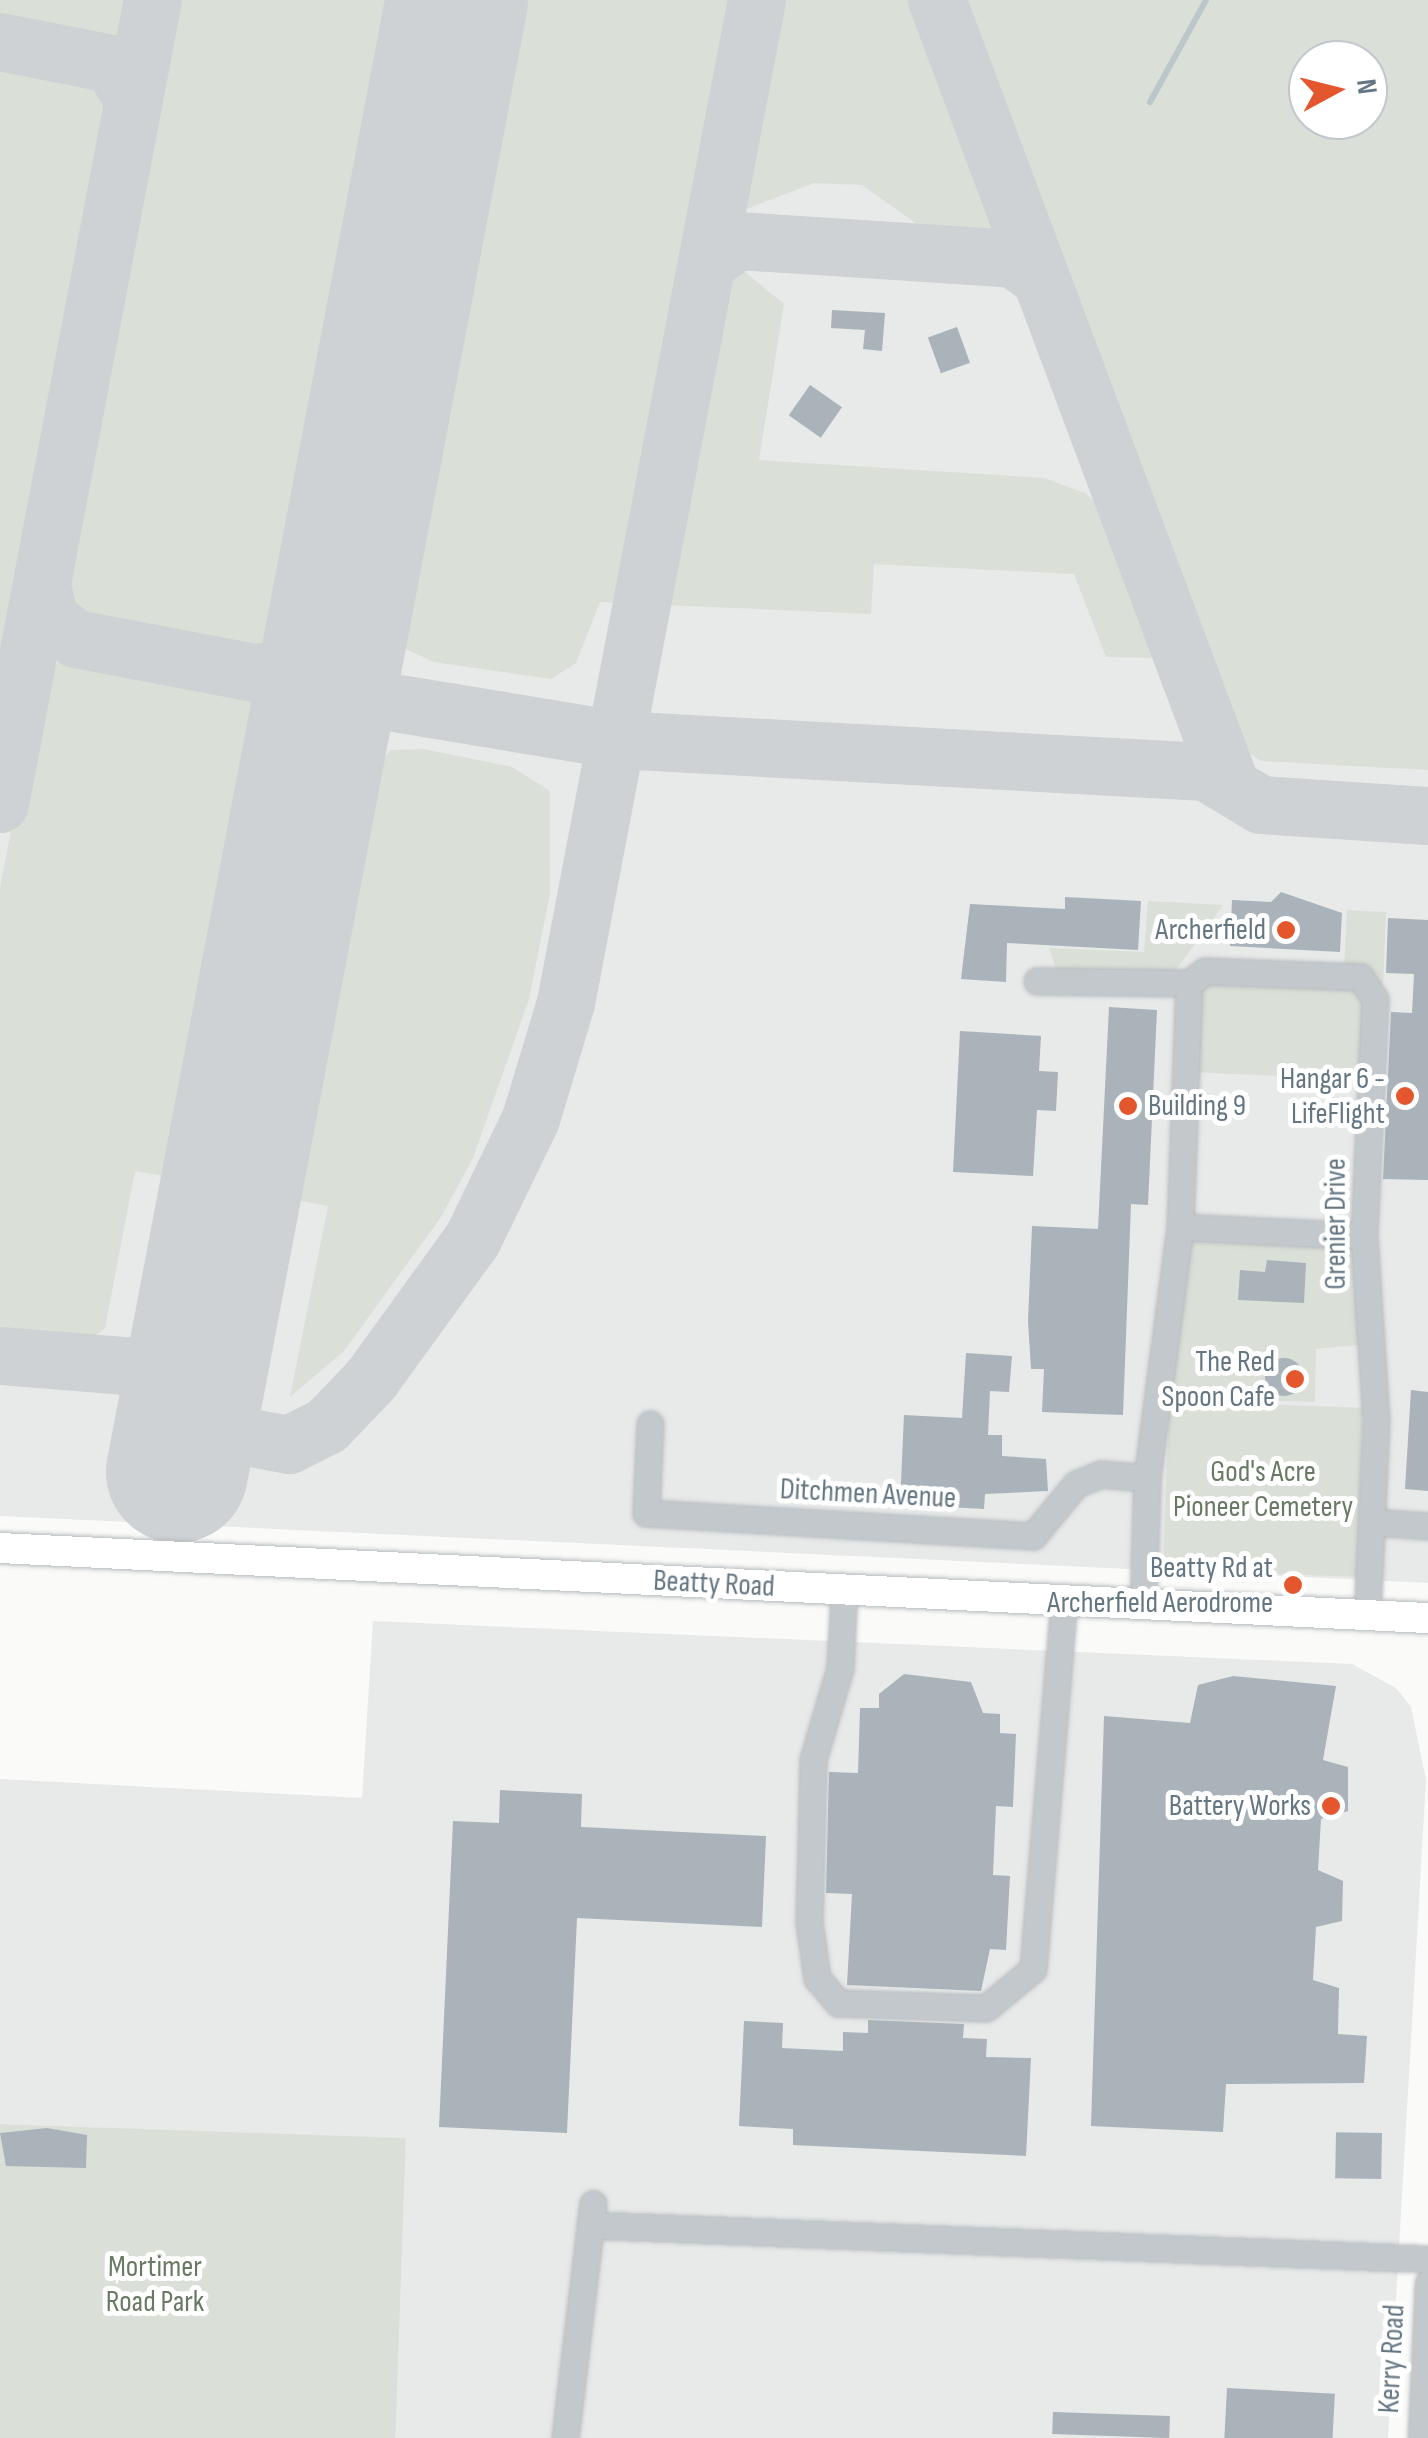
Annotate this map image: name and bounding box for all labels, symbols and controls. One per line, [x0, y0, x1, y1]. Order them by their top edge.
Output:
north arrow [1288, 40, 1388, 140]
text: N [1349, 77, 1384, 96]
place label: Archerfield [1155, 912, 1266, 948]
marker: Archerfield [1275, 919, 1297, 941]
place label: Hangar 6 - LifeFlight [1280, 1061, 1385, 1132]
marker: Hangar 6 - LifeFlight [1394, 1085, 1416, 1107]
place label: Building 9 [1148, 1088, 1246, 1124]
marker: Building 9 [1117, 1095, 1139, 1117]
street label: Grenier Drive [1318, 1158, 1354, 1290]
place label: The Red Spoon Cafe [1162, 1344, 1275, 1414]
marker: The Red Spoon Cafe [1284, 1368, 1306, 1390]
park label: God's Acre Pioneer Cemetery [1173, 1454, 1353, 1524]
street label: Ditchmen Avenue [779, 1471, 957, 1517]
place label: Beatty Rd at Archerfield Aerodrome [1047, 1550, 1273, 1620]
street label: Beatty Road [652, 1563, 776, 1605]
marker: Beatty Rd at Archerfield Aerodrome [1282, 1574, 1304, 1596]
place label: Battery Works [1169, 1788, 1311, 1824]
marker: Battery Works [1320, 1795, 1342, 1817]
park label: Mortimer Road Park [106, 2249, 204, 2320]
street label: Kerry Road [1371, 2304, 1413, 2414]

